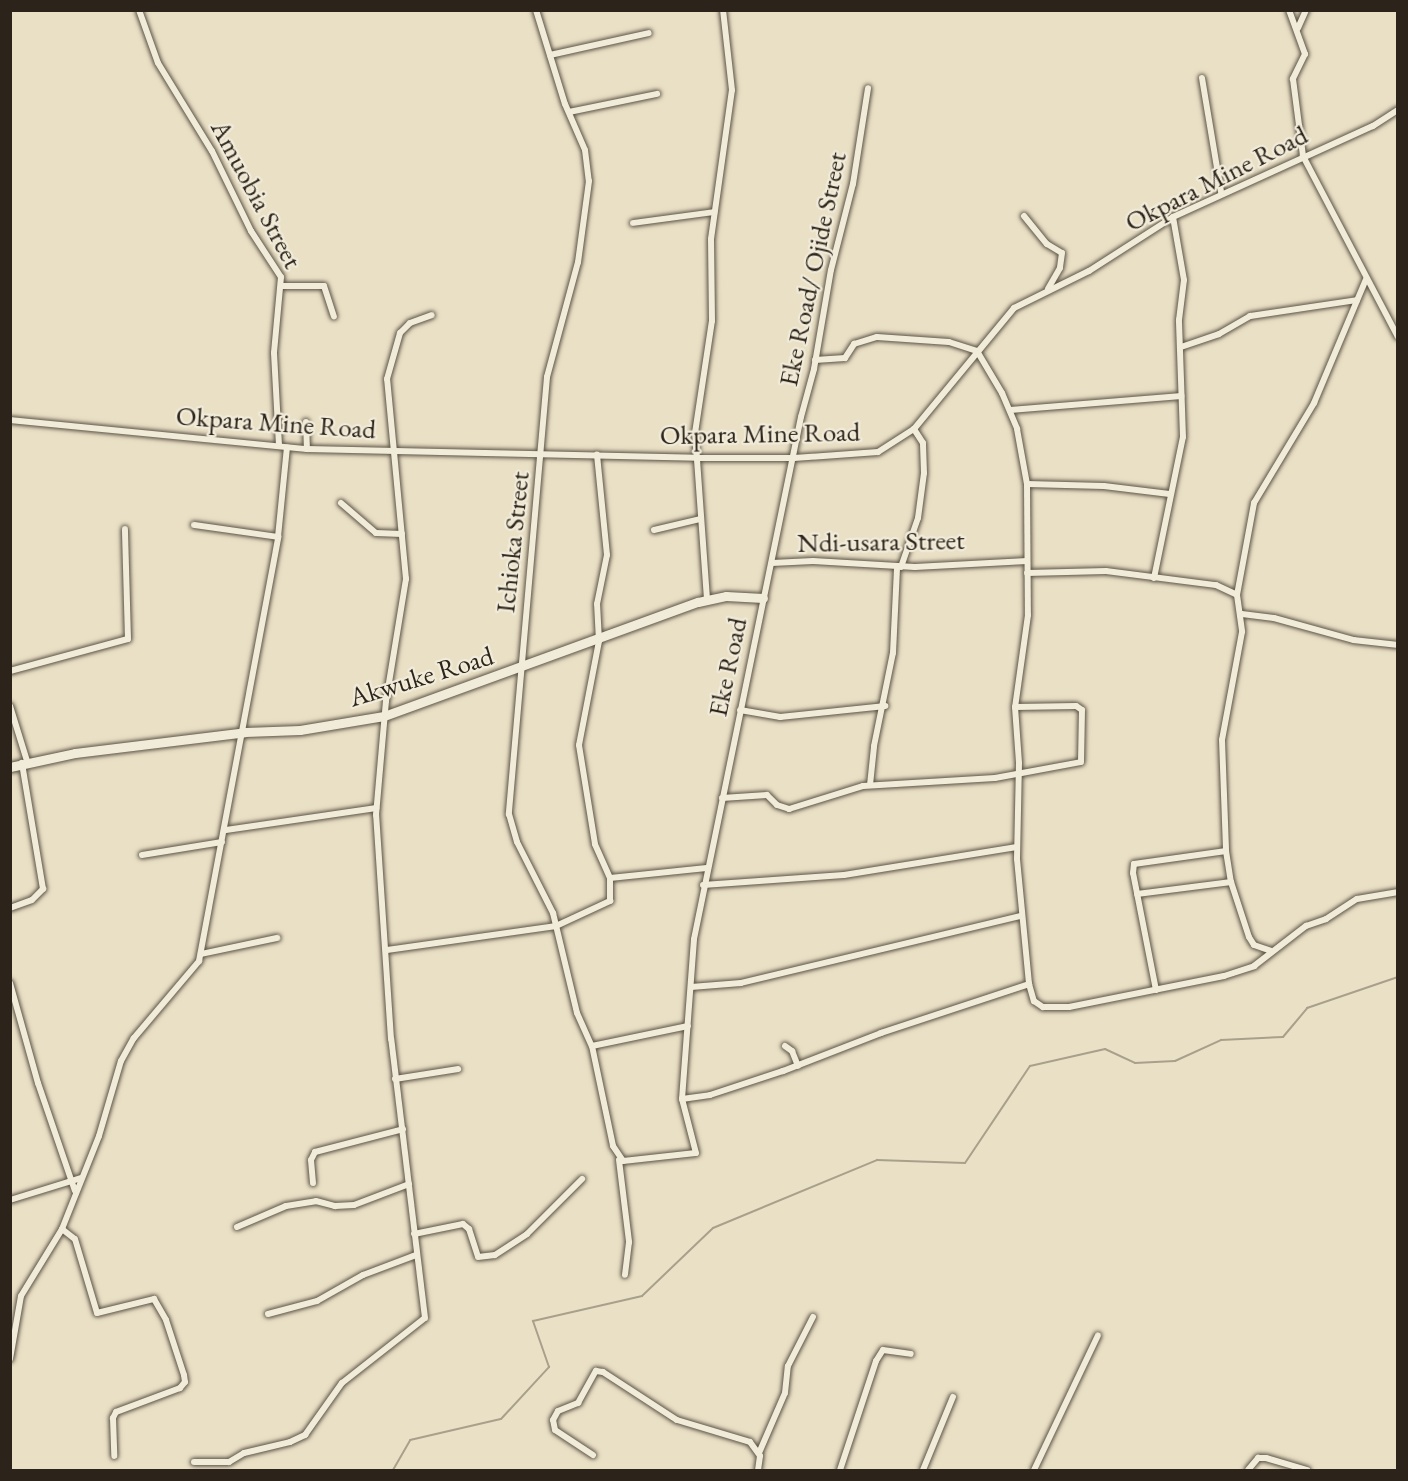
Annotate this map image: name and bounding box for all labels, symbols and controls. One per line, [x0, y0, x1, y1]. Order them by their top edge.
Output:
street label: Amuobia Street [204, 114, 310, 274]
street label: Okpara Mine Road [1119, 118, 1313, 238]
street label: Eke Road/ Ojide Street [771, 149, 853, 389]
street label: Okpara Mine Road [175, 399, 377, 445]
street label: Okpara Mine Road [660, 415, 860, 451]
street label: Ichioka Street [488, 470, 536, 614]
street label: Ndi-usara Street [797, 523, 965, 559]
street label: Eke Road [701, 615, 753, 719]
street label: Akwuke Road [345, 639, 497, 713]

